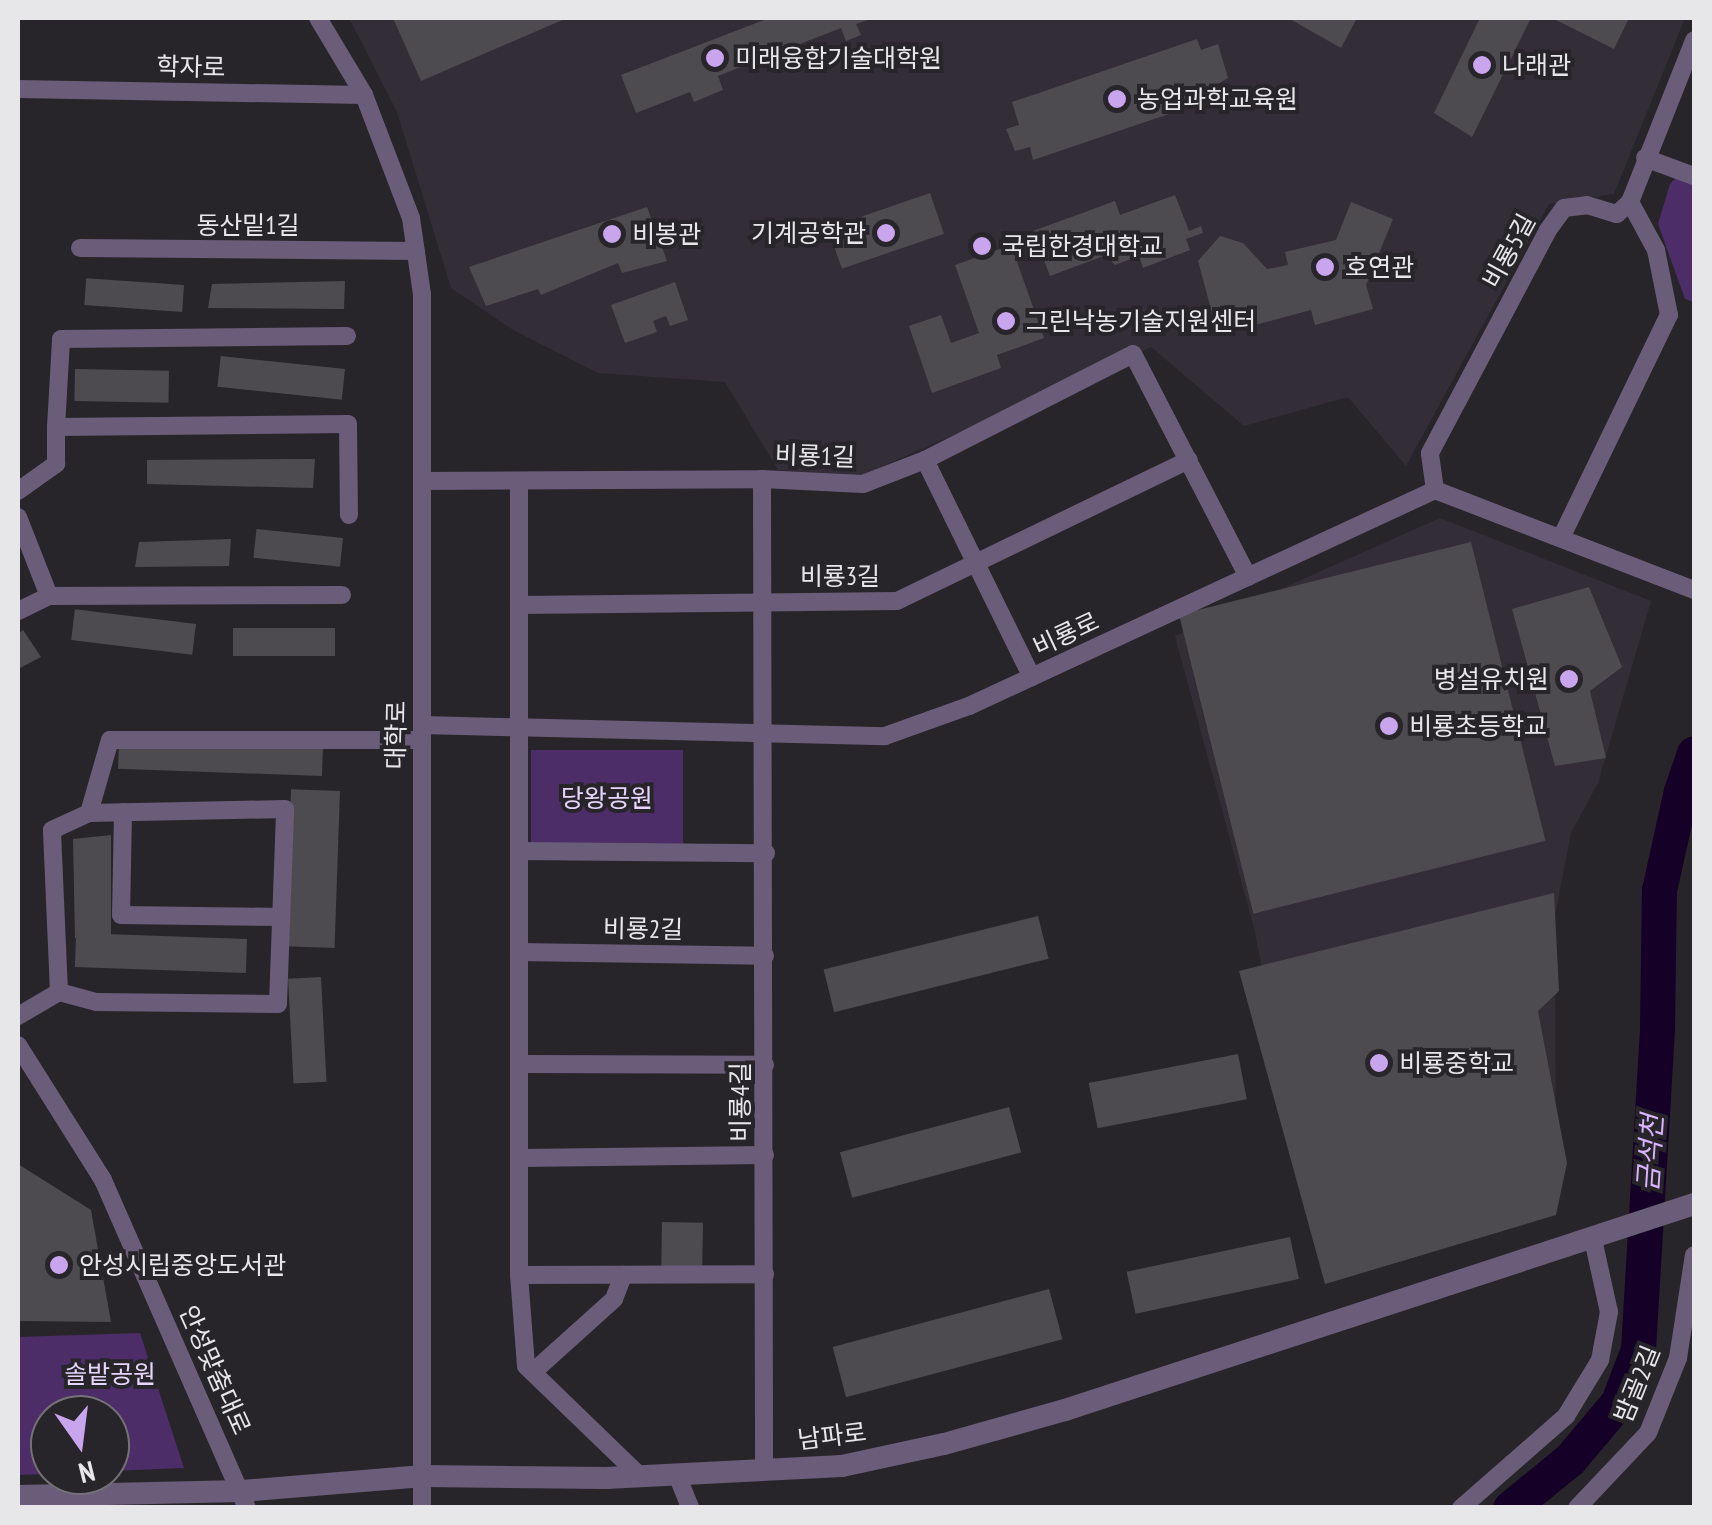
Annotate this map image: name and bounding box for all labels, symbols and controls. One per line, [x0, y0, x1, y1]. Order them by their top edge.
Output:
place label: 미래융합기술대학원 [735, 43, 942, 73]
marker: 미래융합기술대학원 [704, 47, 726, 69]
place label: 나래관 [1502, 50, 1571, 80]
street label: 학자로 [156, 51, 226, 83]
marker: 나래관 [1471, 54, 1493, 76]
place label: 농업과학교육원 [1137, 84, 1298, 114]
marker: 농업과학교육원 [1106, 88, 1128, 110]
street label: 비룡5길 [1476, 209, 1542, 293]
street label: 동산밑1길 [196, 210, 300, 240]
place label: 기계공학관 [751, 218, 866, 248]
place label: 비봉관 [632, 219, 701, 249]
marker: 기계공학관 [875, 222, 897, 244]
marker: 비봉관 [601, 223, 623, 245]
place label: 국립한경대학교 [1002, 231, 1163, 261]
marker: 국립한경대학교 [971, 235, 993, 257]
place label: 호연관 [1345, 252, 1414, 282]
marker: 호연관 [1314, 256, 1336, 278]
place label: 그린낙농기술지원센터 [1026, 306, 1256, 336]
marker: 그린낙농기술지원센터 [995, 310, 1017, 332]
street label: 비룡1길 [774, 440, 856, 472]
street label: 비룡3길 [800, 561, 880, 591]
street label: 비룡로 [1028, 606, 1104, 662]
place label: 병설유치원 [1434, 664, 1549, 694]
marker: 병설유치원 [1558, 668, 1580, 690]
street label: 대학로 [380, 700, 412, 770]
place label: 비룡초등학교 [1409, 711, 1547, 741]
marker: 비룡초등학교 [1378, 715, 1400, 737]
park label: 당왕공원 [561, 783, 653, 813]
street label: 비룡2길 [603, 913, 683, 945]
place label: 비룡중학교 [1399, 1048, 1514, 1078]
marker: 비룡중학교 [1368, 1052, 1390, 1074]
street label: 비룡4길 [725, 1062, 755, 1142]
water label: 금석천 [1631, 1113, 1669, 1193]
place label: 안성시립중앙도서관 [79, 1250, 286, 1280]
marker: 안성시립중앙도서관 [48, 1254, 70, 1276]
street label: 안성맞춤대로 [173, 1301, 257, 1439]
street label: 밤골2길 [1608, 1341, 1666, 1427]
park label: 솔밭공원 [64, 1359, 156, 1389]
north arrow [30, 1395, 130, 1495]
street label: 남파로 [796, 1417, 868, 1455]
text: N [75, 1453, 99, 1492]

